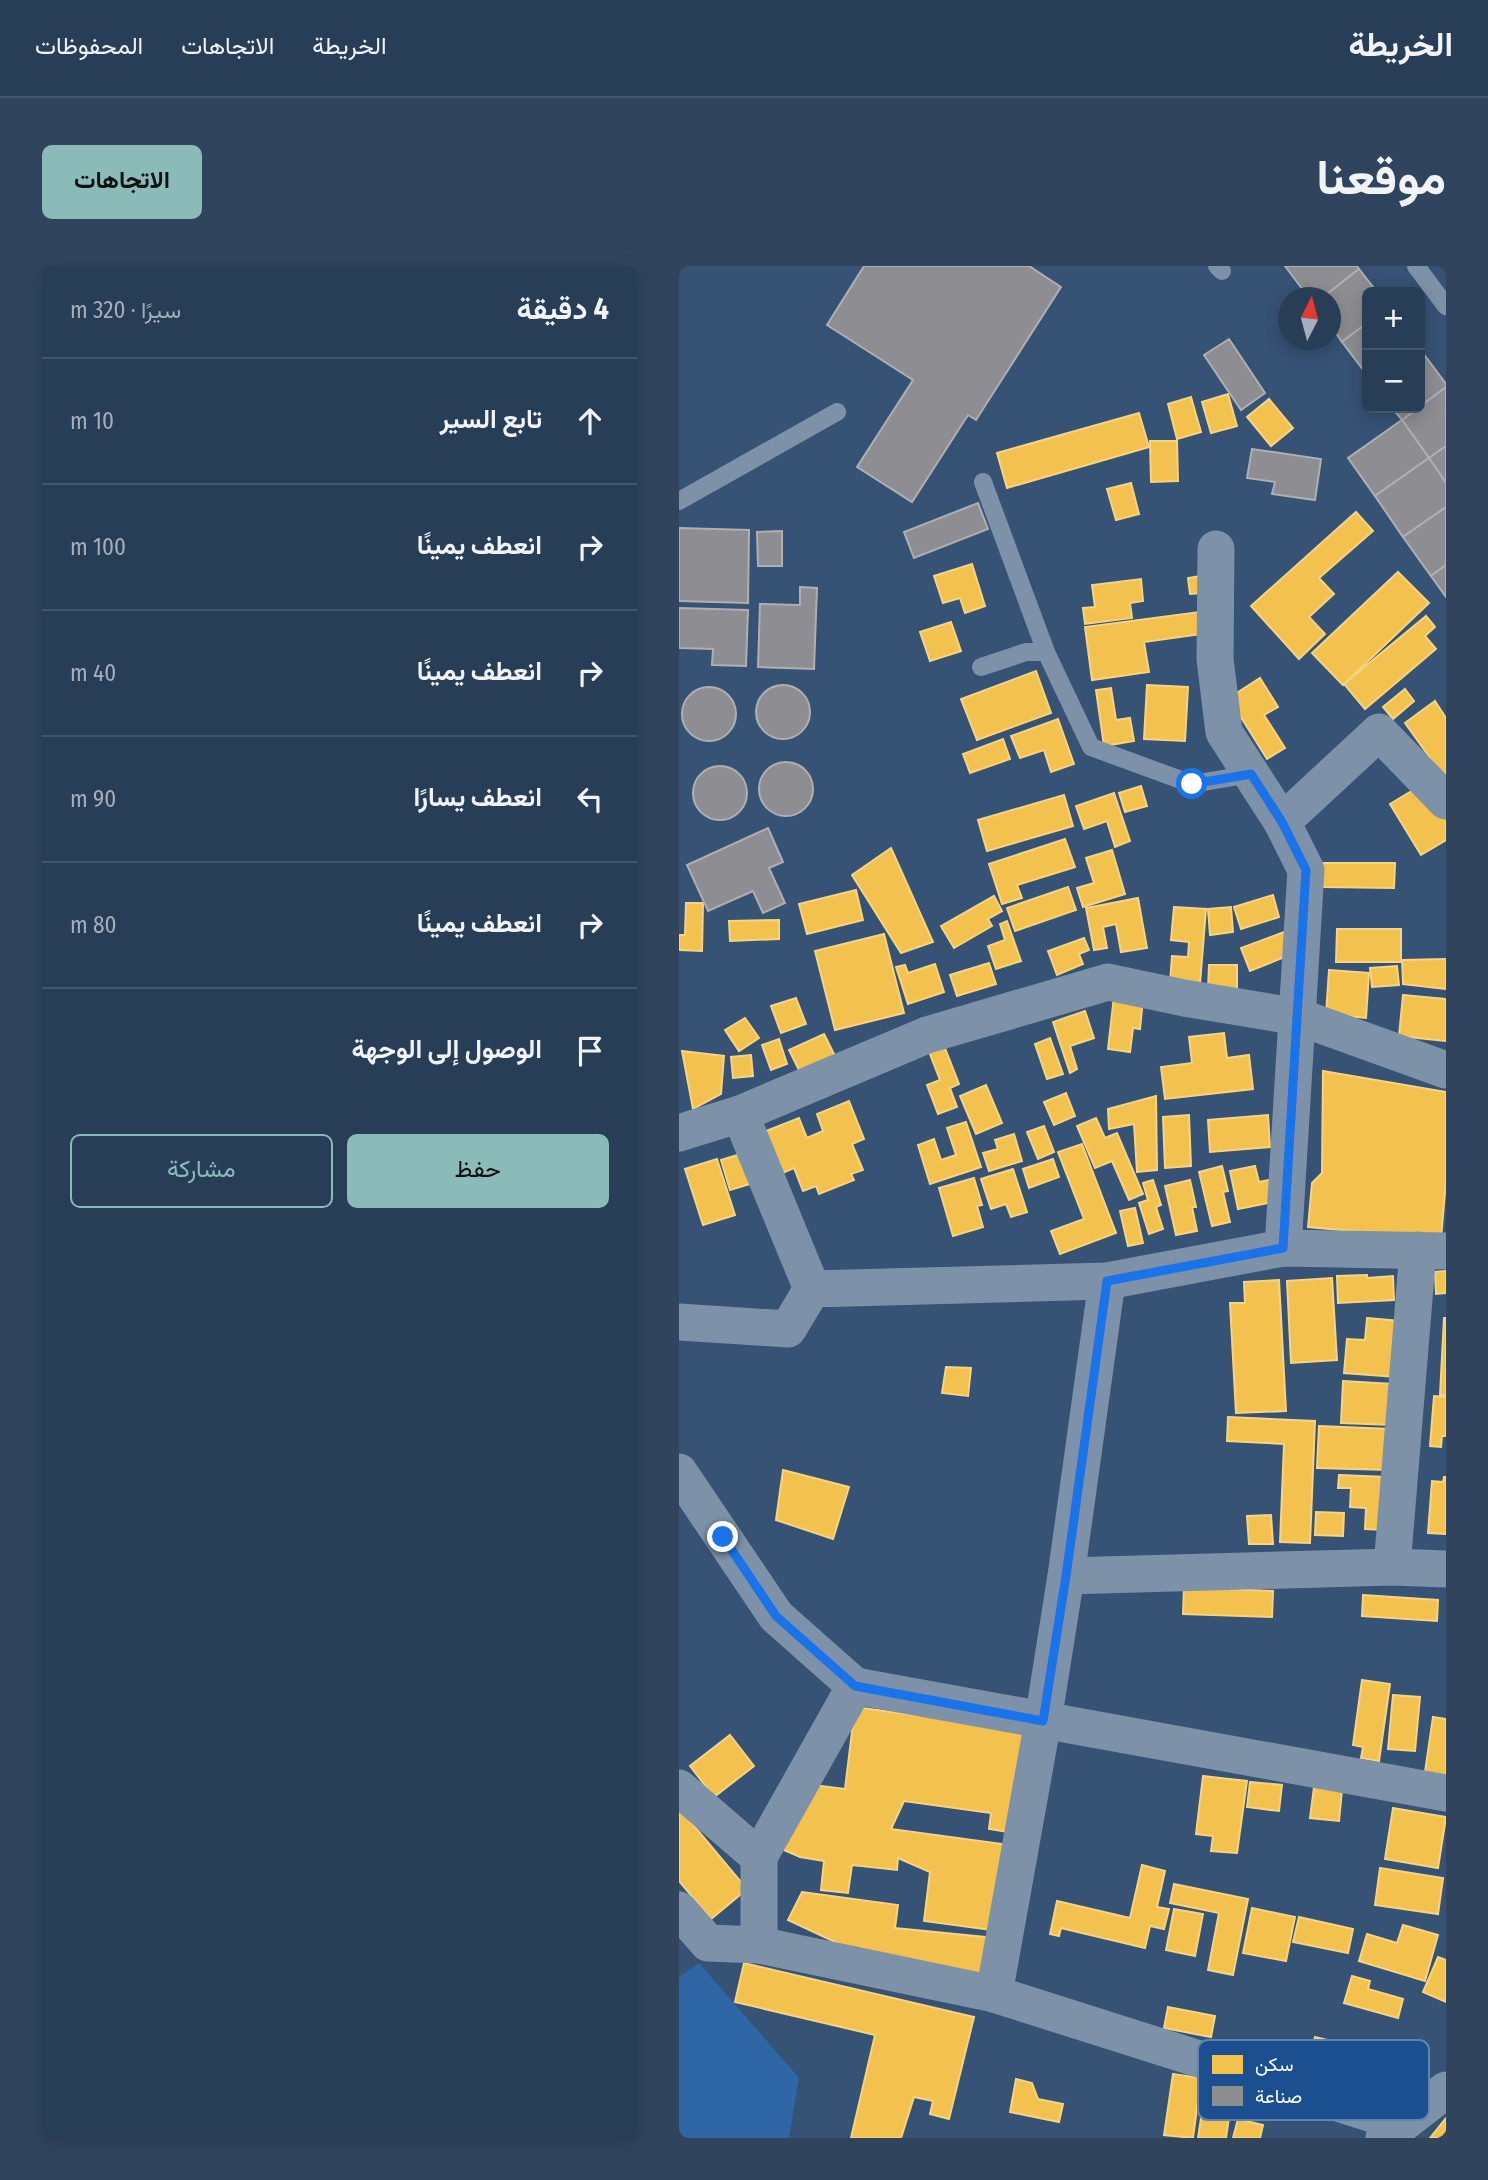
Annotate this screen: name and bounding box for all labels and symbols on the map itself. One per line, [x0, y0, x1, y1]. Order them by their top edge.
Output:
north arrow [1278, 287, 1341, 350]
route start [1176, 768, 1207, 799]
route end [707, 1521, 738, 1552]
legend [1198, 2040, 1429, 2120]
text: سكن [1255, 2053, 1293, 2076]
text: صناعة [1255, 2085, 1302, 2108]

